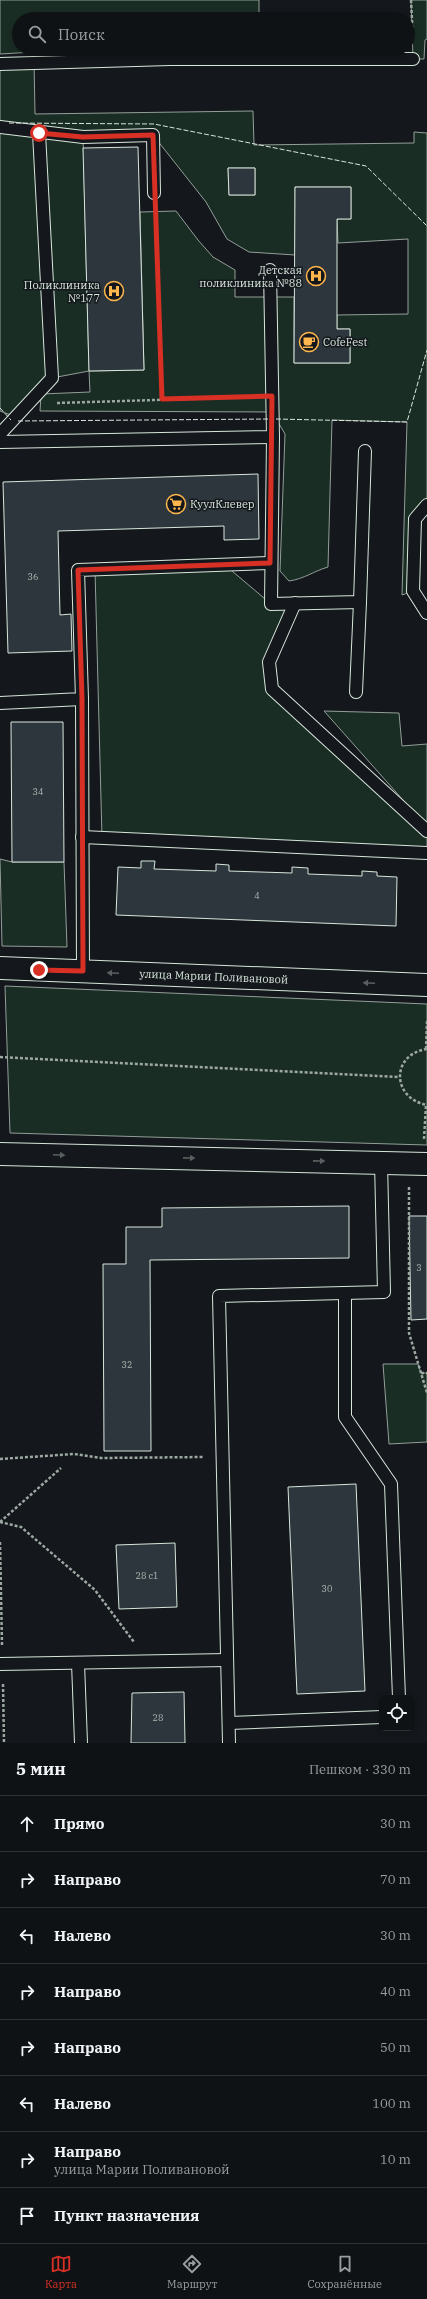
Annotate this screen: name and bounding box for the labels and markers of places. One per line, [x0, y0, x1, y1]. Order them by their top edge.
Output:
place label: Детская поликлиника №88 [199, 263, 302, 290]
hospital icon: Детская поликлиника №88 [305, 265, 327, 287]
place label: Поликлиника №177 [24, 278, 100, 305]
hospital icon: Поликлиника №177 [103, 280, 125, 302]
cafe icon: CofeFest [298, 331, 320, 353]
place label: CofeFest [323, 335, 367, 349]
supermarket icon: КуулКлевер [165, 493, 187, 515]
place label: КуулКлевер [190, 497, 255, 511]

